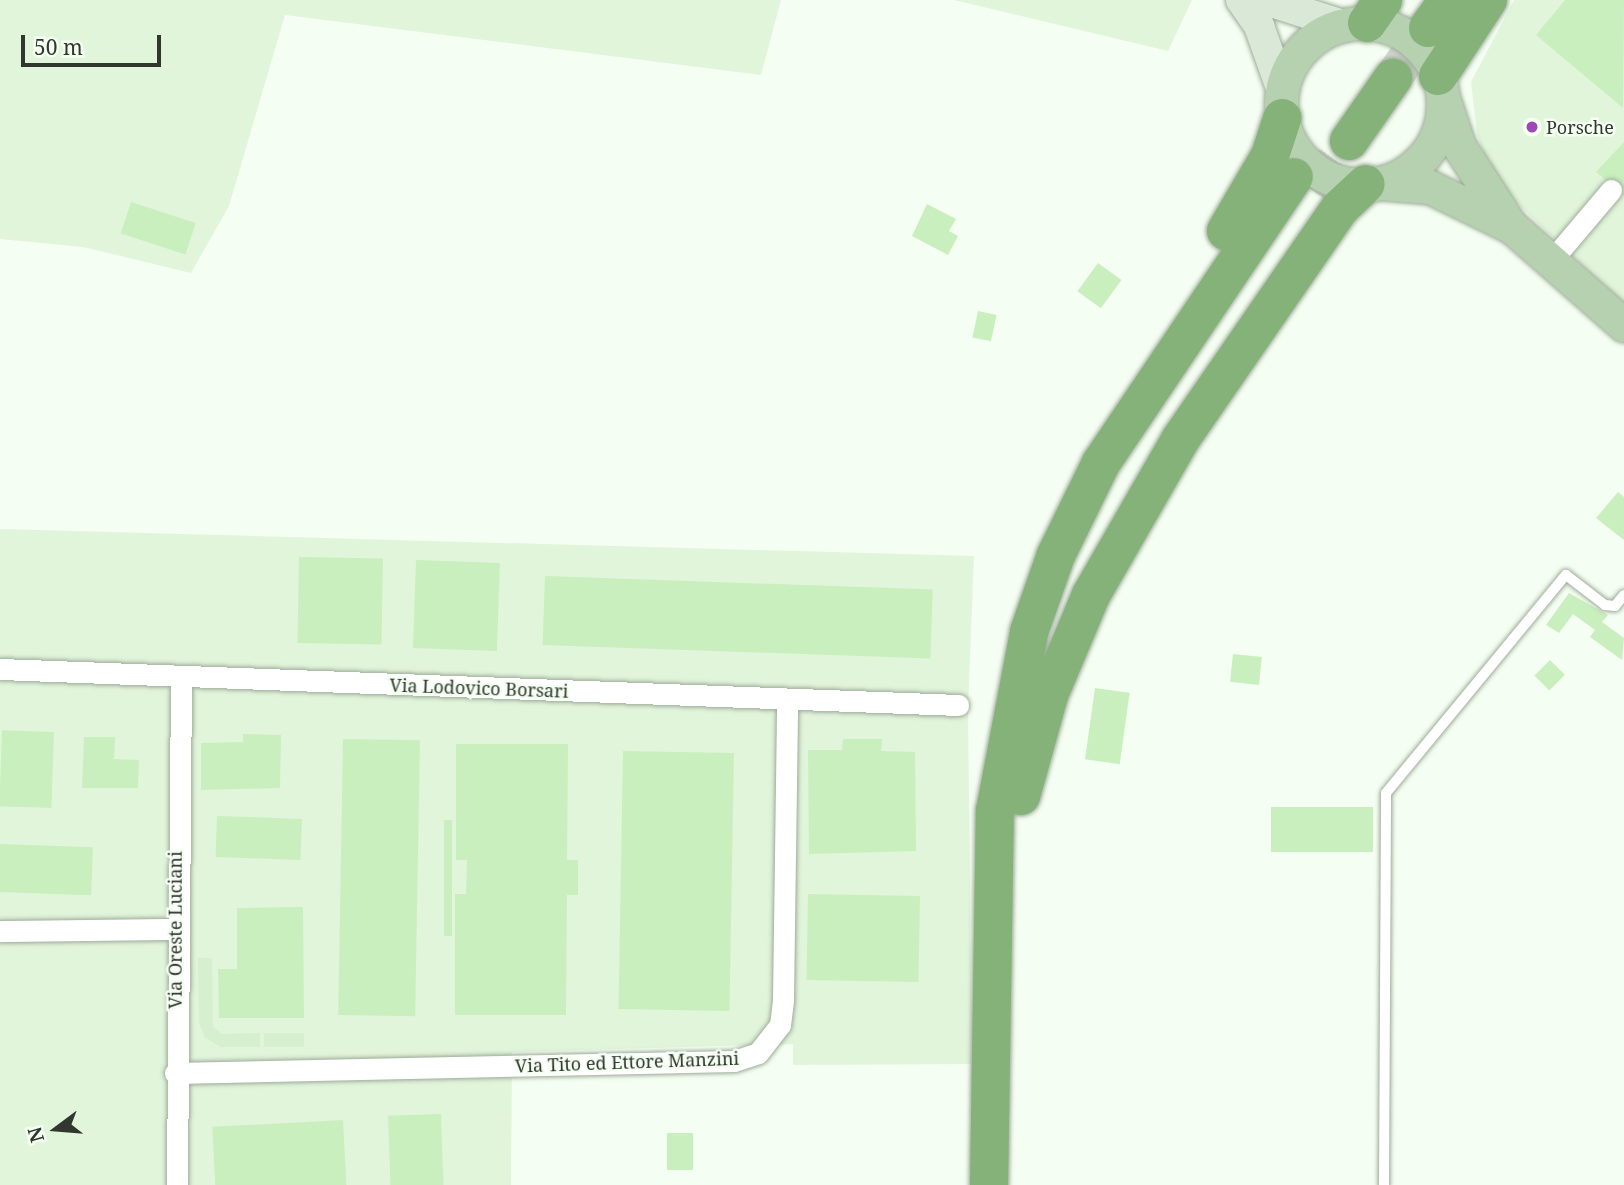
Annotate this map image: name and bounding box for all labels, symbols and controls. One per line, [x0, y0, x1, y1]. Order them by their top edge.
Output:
scale bar [24, 21, 164, 65]
text: 50 m [34, 33, 83, 61]
place label: Porsche [1546, 116, 1614, 138]
marker: Porsche [1524, 119, 1540, 135]
street label: Via Lodovico Borsari [389, 674, 569, 702]
street label: Via Oreste Luciani [164, 851, 186, 1009]
street label: Via Tito ed Ettore Manzini [515, 1047, 739, 1077]
north arrow [21, 1094, 91, 1164]
text: N [21, 1124, 50, 1146]

